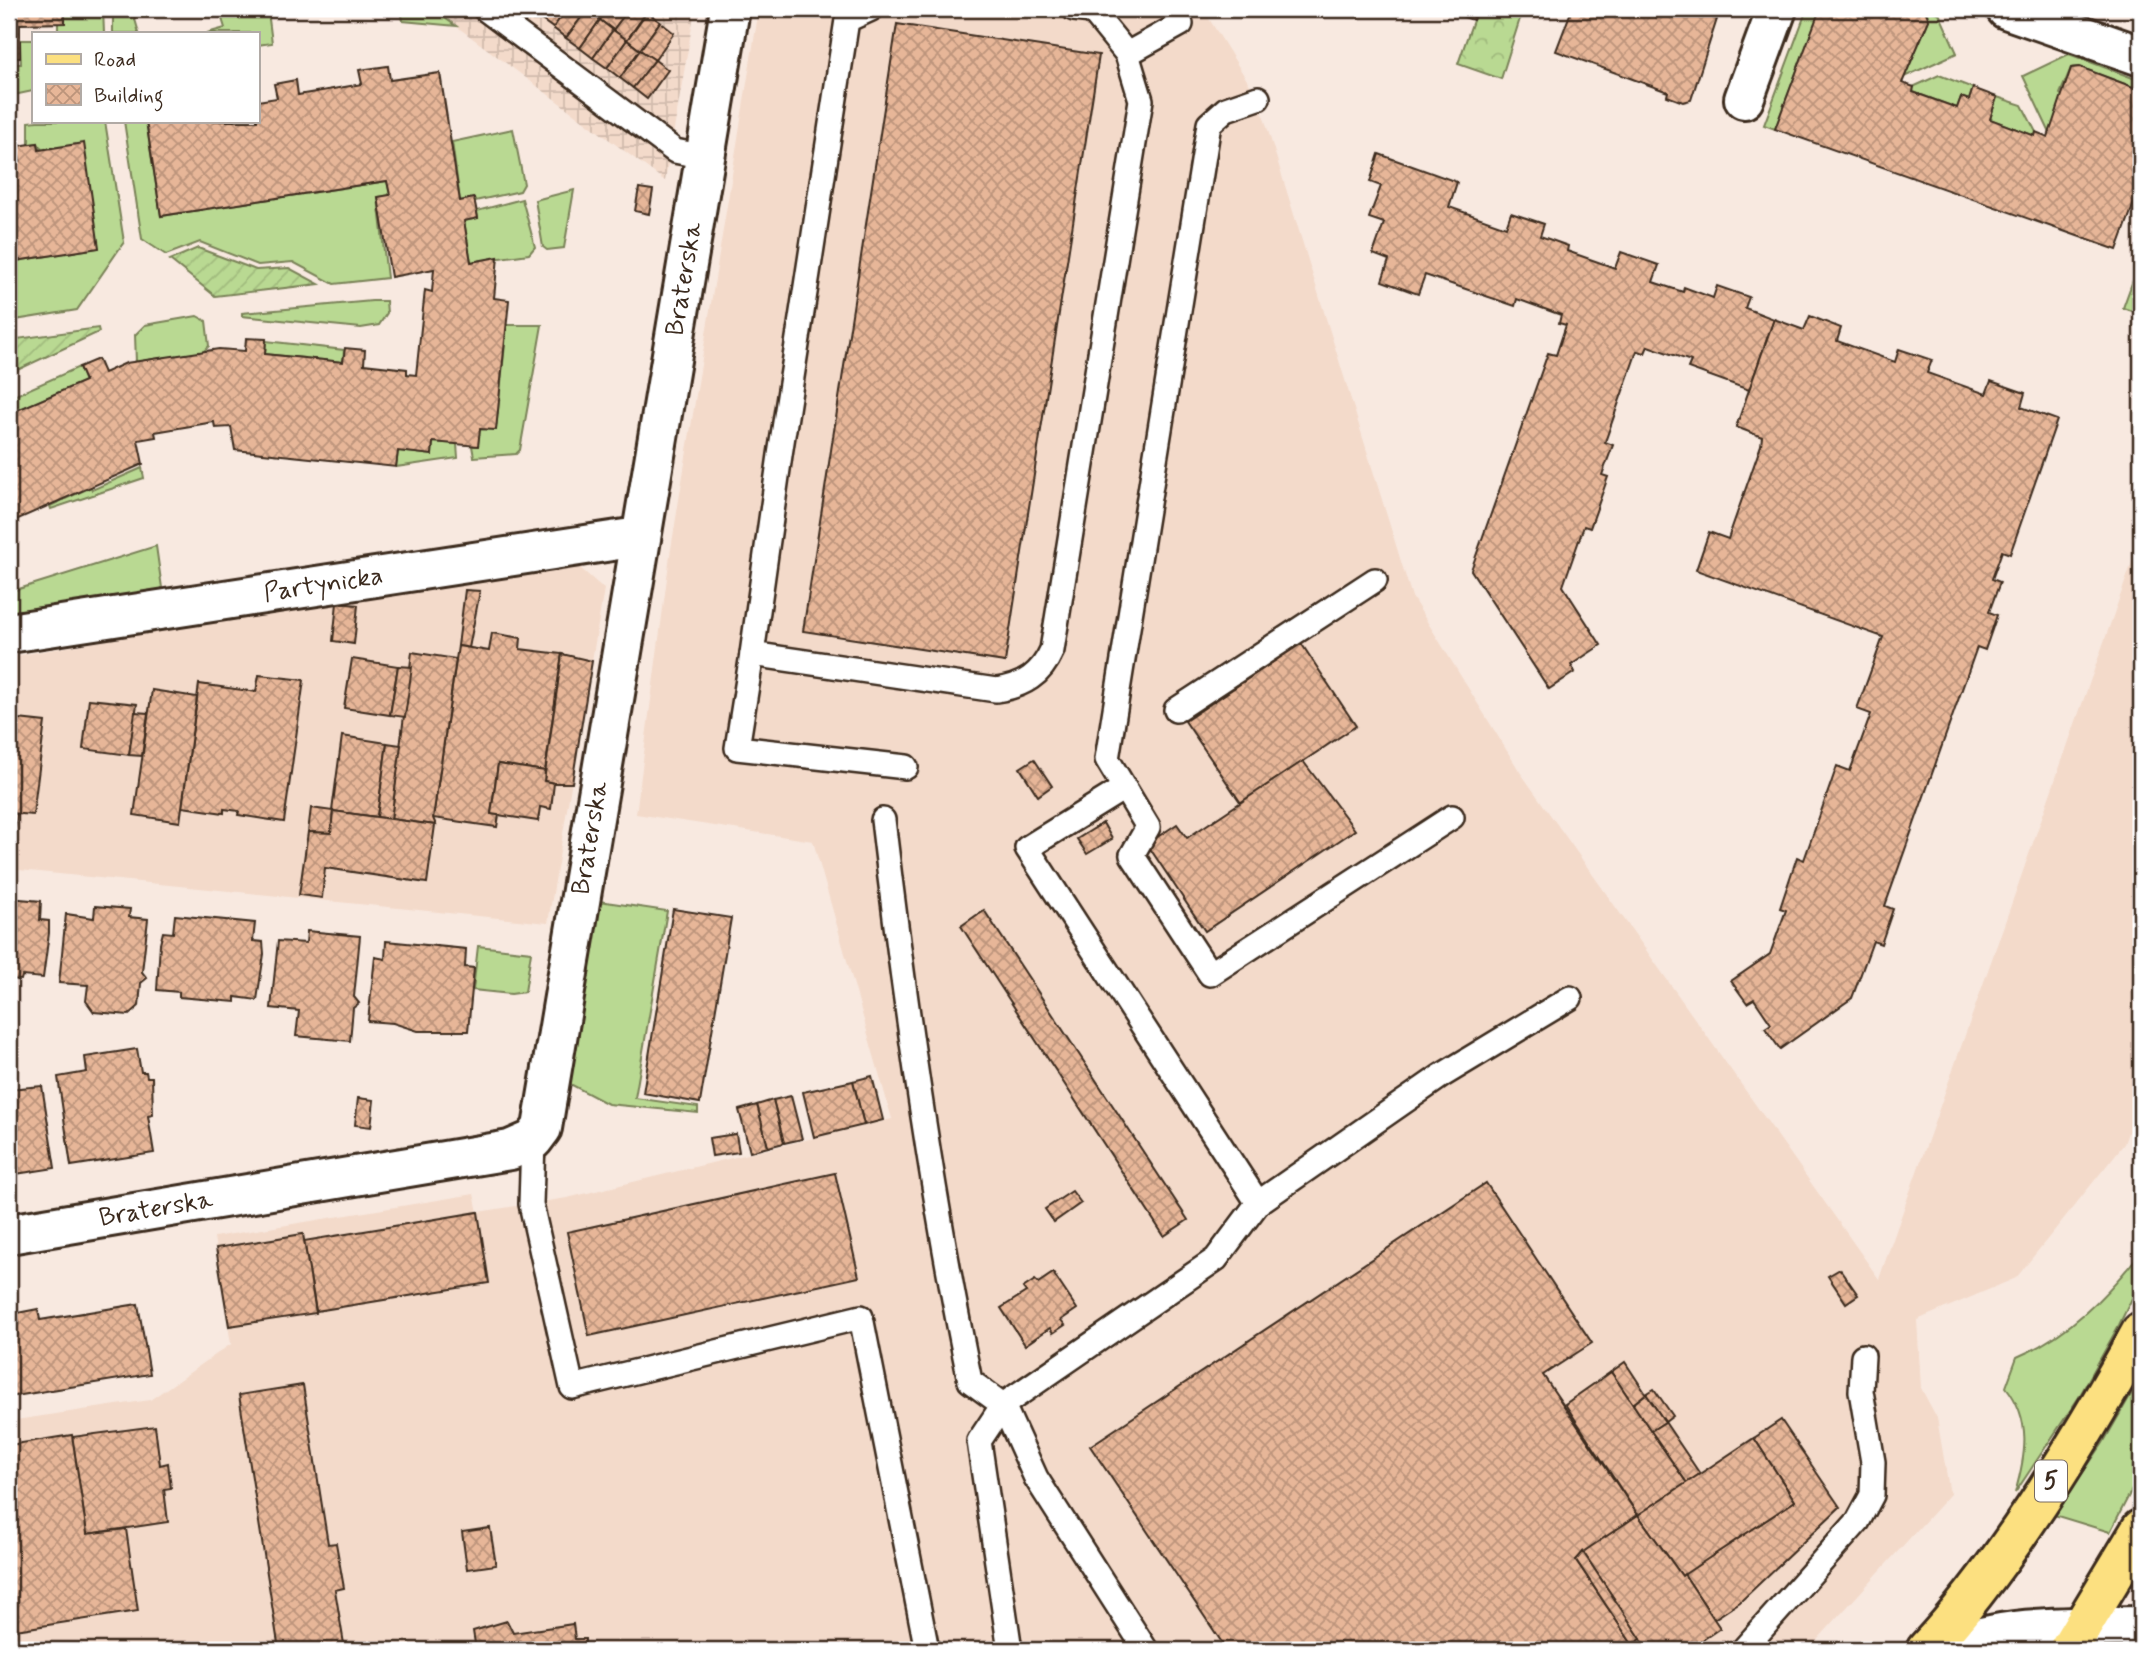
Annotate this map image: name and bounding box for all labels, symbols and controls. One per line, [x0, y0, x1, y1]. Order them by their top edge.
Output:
legend [32, 32, 259, 122]
text: Road [94, 46, 136, 74]
text: Building [94, 82, 164, 112]
street label: Braterska [658, 219, 711, 338]
street label: Partynicka [261, 559, 385, 611]
street label: Braterska [564, 778, 617, 898]
street label: Braterska [97, 1183, 216, 1236]
road number: 5 [2035, 1461, 2067, 1502]

